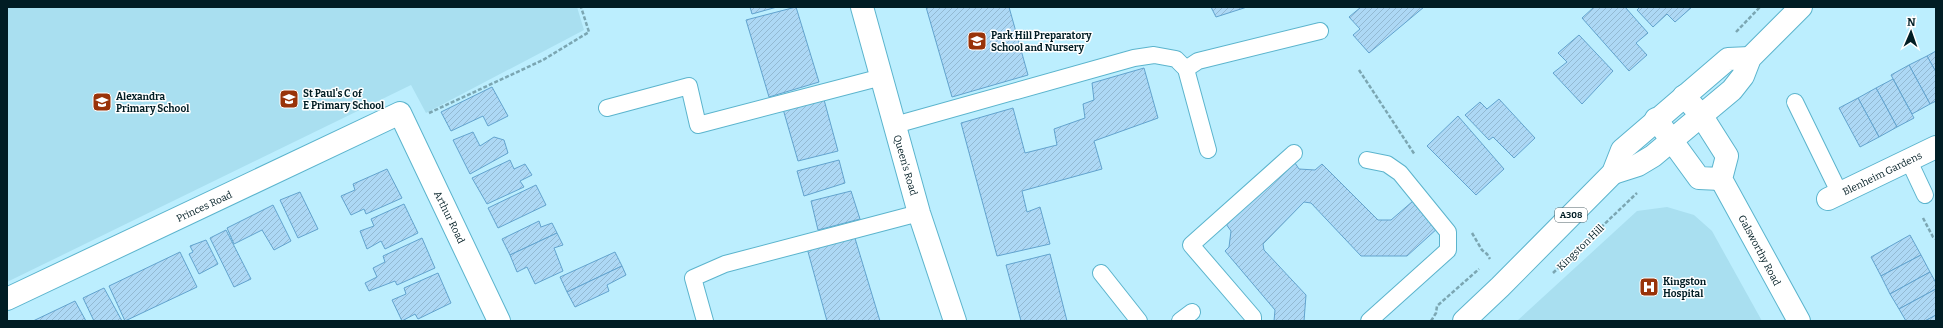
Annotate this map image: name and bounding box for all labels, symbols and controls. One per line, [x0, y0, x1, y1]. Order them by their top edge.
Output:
north arrow [1891, 12, 1931, 52]
text: N [1907, 16, 1916, 29]
school or university icon: Park Hill Preparatory School and Nursery [966, 30, 988, 52]
place label: Park Hill Preparatory School and Nursery [991, 30, 1092, 54]
school or university icon: St Paul's C of E Primary School [278, 88, 300, 110]
place label: St Paul's C of E Primary School [303, 88, 384, 112]
school or university icon: Alexandra Primary School [91, 91, 113, 113]
place label: Alexandra Primary School [116, 91, 189, 115]
street label: Queen's Road [891, 134, 919, 197]
street label: Blenheim Gardens [1841, 149, 1924, 198]
street label: Princes Road [175, 189, 234, 225]
street label: Arthur Road [431, 189, 467, 246]
road number: A308 [1555, 208, 1587, 222]
street label: Galsworthy Road [1735, 213, 1783, 288]
street label: Kingston Hill [1555, 222, 1607, 273]
hospital icon: Kingston Hospital [1638, 276, 1660, 298]
place label: Kingston Hospital [1663, 276, 1707, 300]

